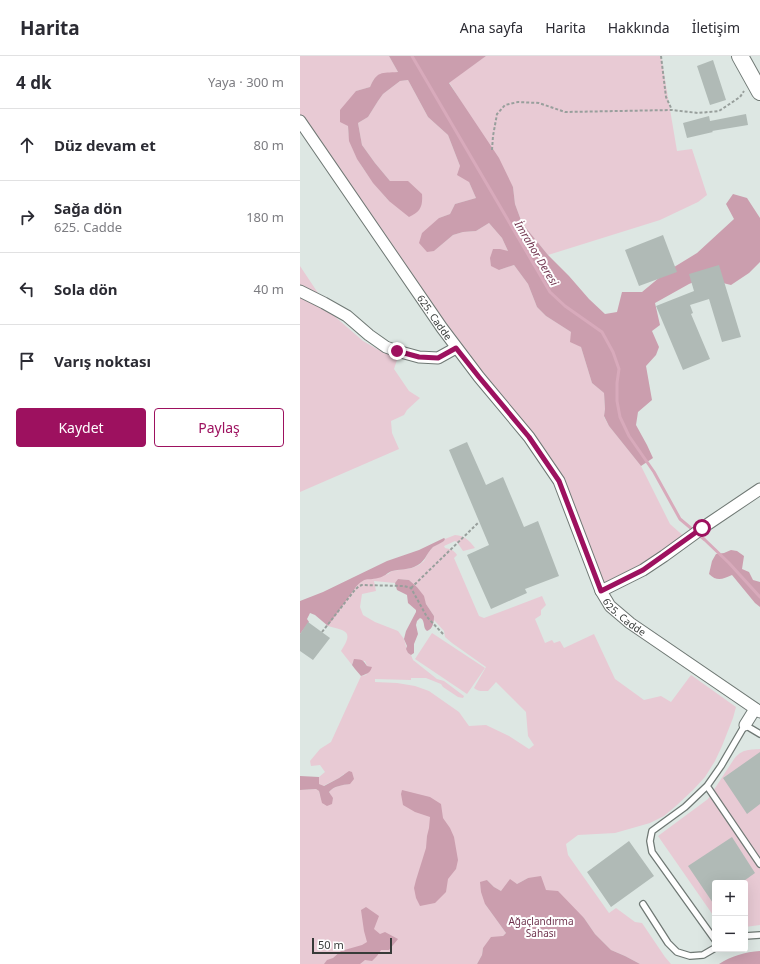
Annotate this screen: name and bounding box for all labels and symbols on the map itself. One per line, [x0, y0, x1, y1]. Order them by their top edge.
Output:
water label: İmrahor Deresi [511, 217, 562, 288]
street label: 625. Cadde [414, 292, 456, 343]
route end [388, 342, 406, 360]
route start [693, 519, 711, 537]
street label: 625. Cadde [600, 595, 649, 639]
park label: Ağaçlandırma Sahası [508, 914, 574, 940]
scale bar [312, 936, 392, 955]

